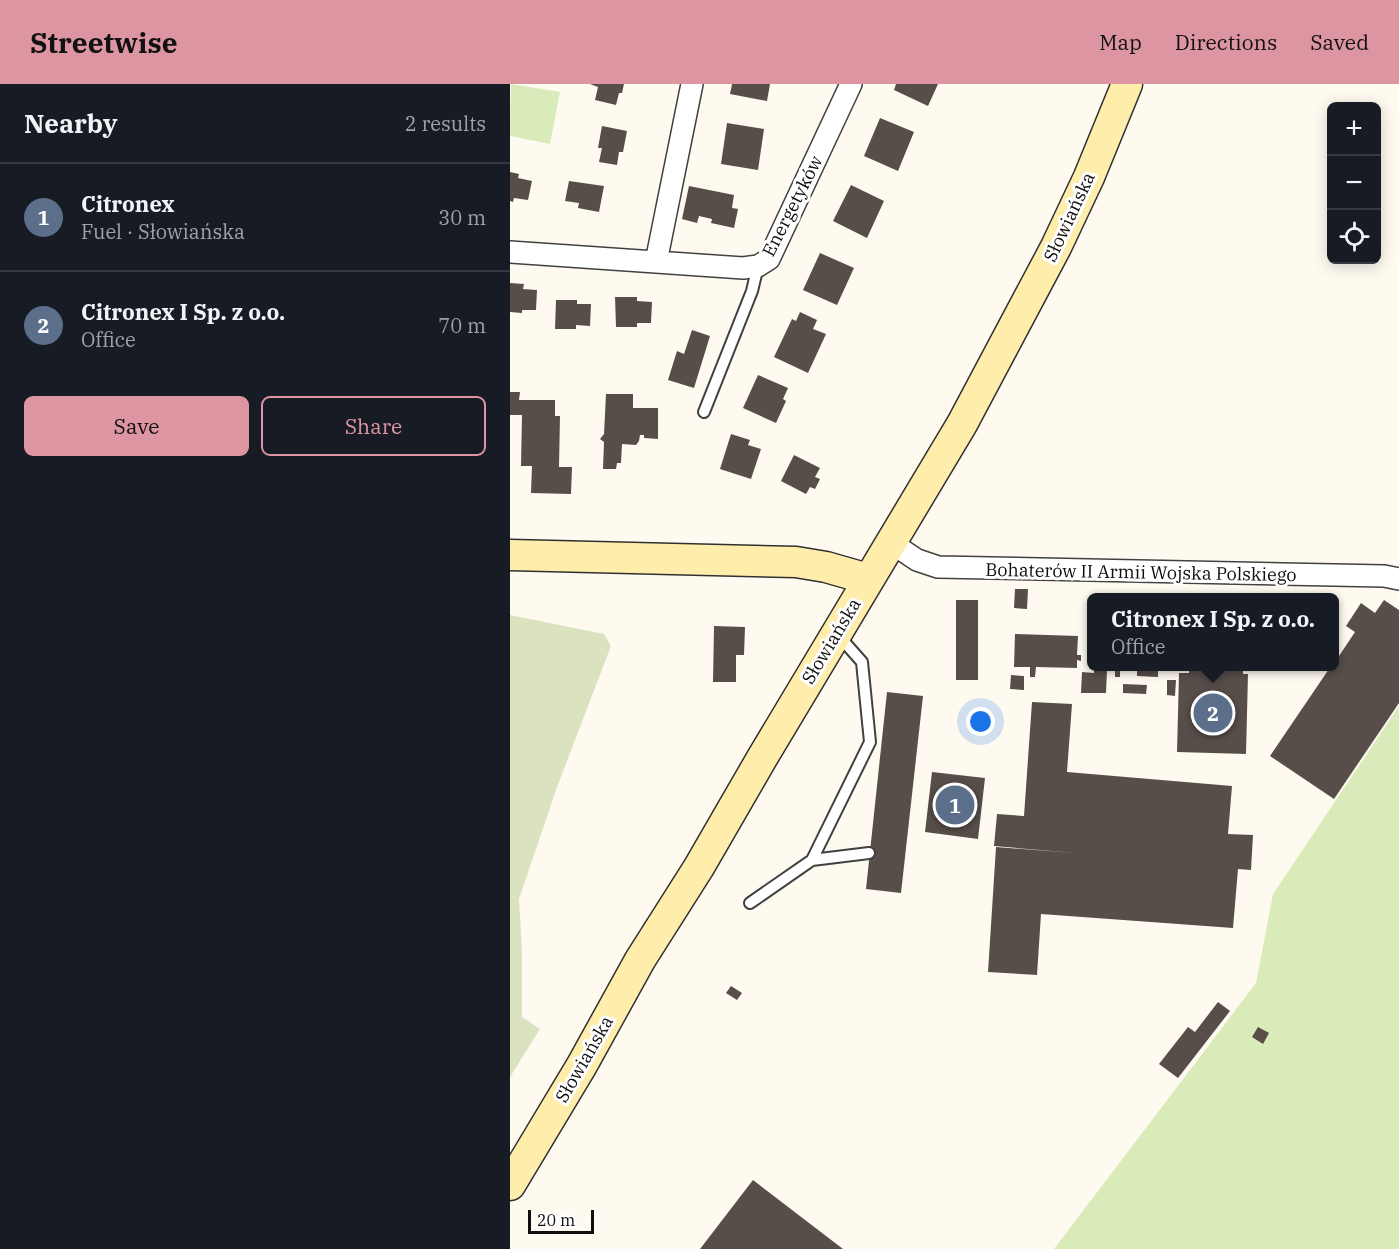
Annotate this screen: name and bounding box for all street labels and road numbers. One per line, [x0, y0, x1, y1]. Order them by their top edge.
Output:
street label: Energetyków [757, 152, 827, 260]
street label: Słowiańska [1038, 168, 1100, 265]
street label: Bohaterów II Armii Wojska Polskiego [985, 558, 1297, 586]
street label: Słowiańska [796, 594, 866, 688]
street label: Słowiańska [550, 1011, 618, 1106]

